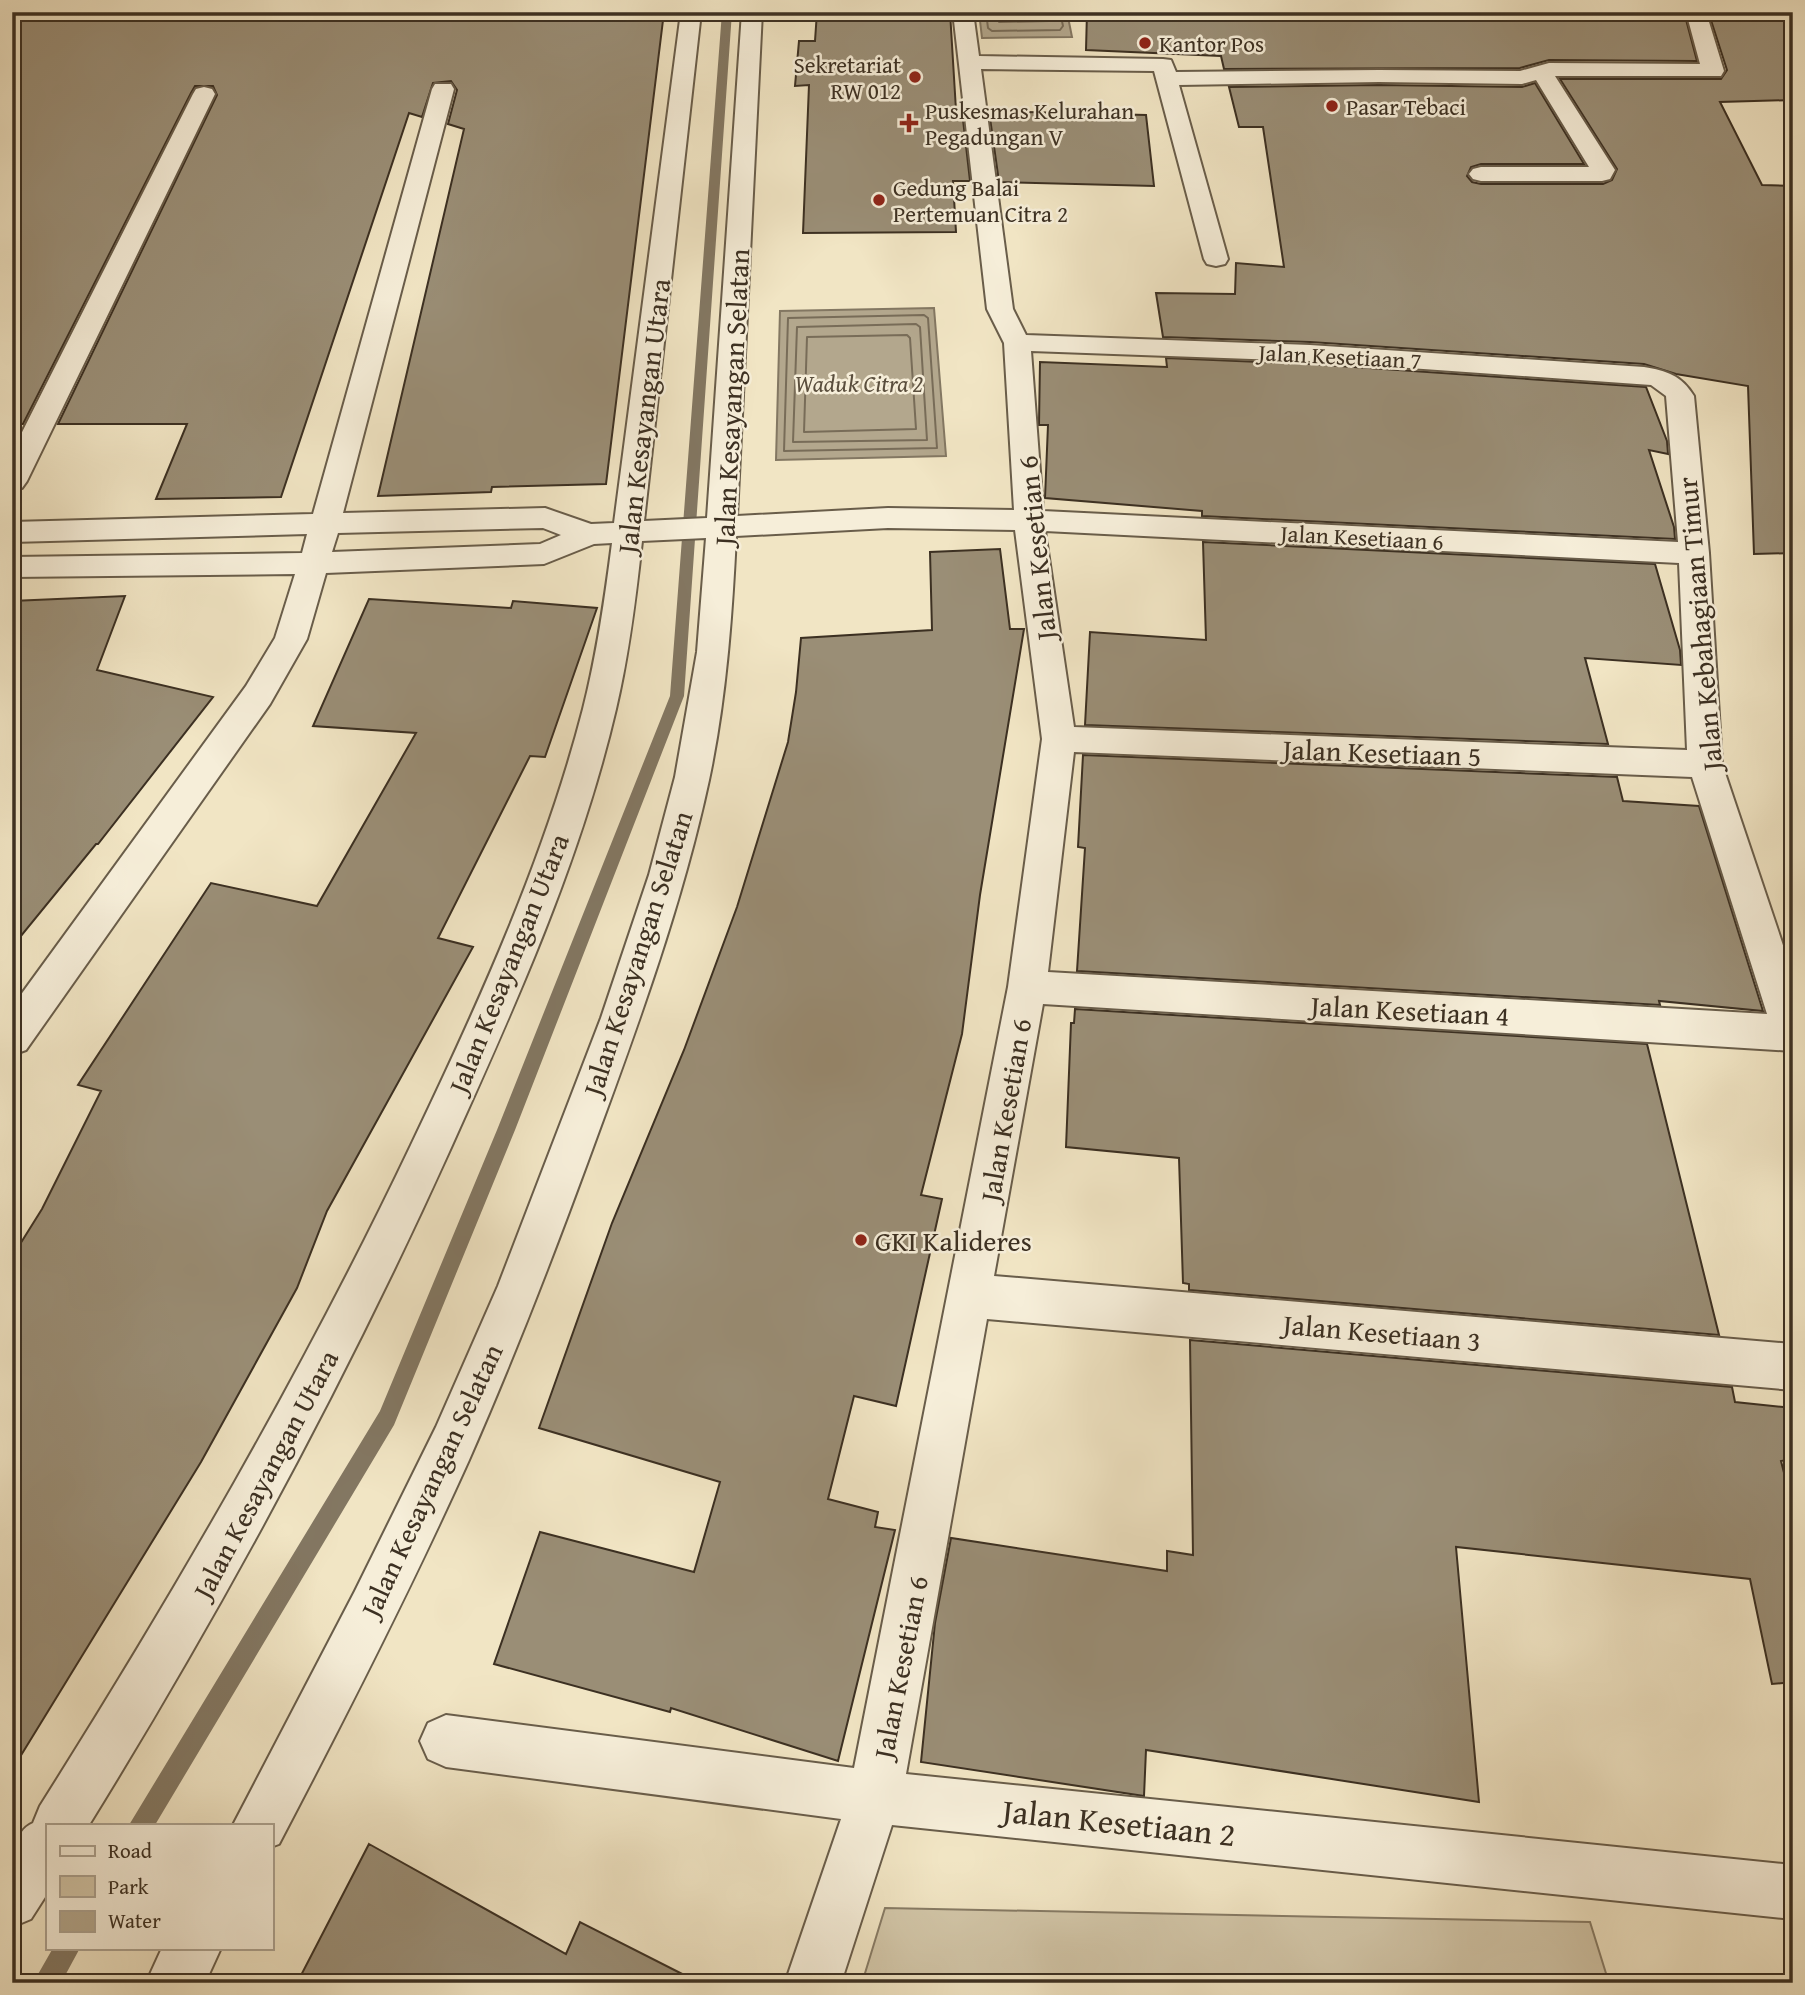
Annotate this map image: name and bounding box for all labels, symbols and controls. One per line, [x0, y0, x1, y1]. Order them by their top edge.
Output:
place label: Kantor Pos [1159, 27, 1264, 60]
marker: Kantor Pos [1137, 35, 1153, 51]
place label: Sekretariat RW 012 [793, 48, 901, 107]
marker: Sekretariat RW 012 [907, 69, 923, 85]
place label: Pasar Tebaci [1346, 90, 1466, 123]
place label: Puskesmas Kelurahan Pegadungan V [925, 94, 1134, 153]
marker: Pasar Tebaci [1324, 98, 1340, 114]
marker: Puskesmas Kelurahan Pegadungan V [899, 113, 919, 133]
place label: Gedung Balai Pertemuan Citra 2 [893, 171, 1068, 230]
marker: Gedung Balai Pertemuan Citra 2 [871, 192, 887, 208]
street label: Jalan Kesayangan Selatan [703, 247, 759, 550]
street label: Jalan Kesayangan Utara [605, 275, 680, 559]
street label: Jalan Kesetiaan 7 [1255, 335, 1422, 377]
water label: Waduk Citra 2 [795, 366, 923, 401]
street label: Jalan Kesetian 6 [1006, 454, 1066, 645]
street label: Jalan Kebahagiaan Timur [1666, 475, 1733, 776]
street label: Jalan Kesetiaan 6 [1277, 516, 1444, 558]
street label: Jalan Kesetiaan 5 [1279, 728, 1482, 776]
street label: Jalan Kesayangan Selatan [571, 805, 703, 1104]
street label: Jalan Kesayangan Utara [436, 826, 579, 1102]
street label: Jalan Kesetiaan 4 [1307, 984, 1510, 1036]
street label: Jalan Kesetian 6 [968, 1015, 1041, 1208]
place label: GKI Kalideres [875, 1220, 1032, 1261]
marker: GKI Kalideres [853, 1232, 869, 1248]
street label: Jalan Kesetiaan 3 [1278, 1303, 1483, 1361]
street label: Jalan Kesayangan Selatan [348, 1336, 513, 1626]
street label: Jalan Kesayangan Utara [181, 1342, 348, 1608]
street label: Jalan Kesetian 6 [862, 1572, 938, 1765]
street label: Jalan Kesetiaan 2 [996, 1785, 1238, 1858]
legend [46, 1824, 273, 1950]
text: Road [108, 1835, 153, 1866]
text: Park [108, 1871, 149, 1902]
text: Water [108, 1905, 161, 1936]

